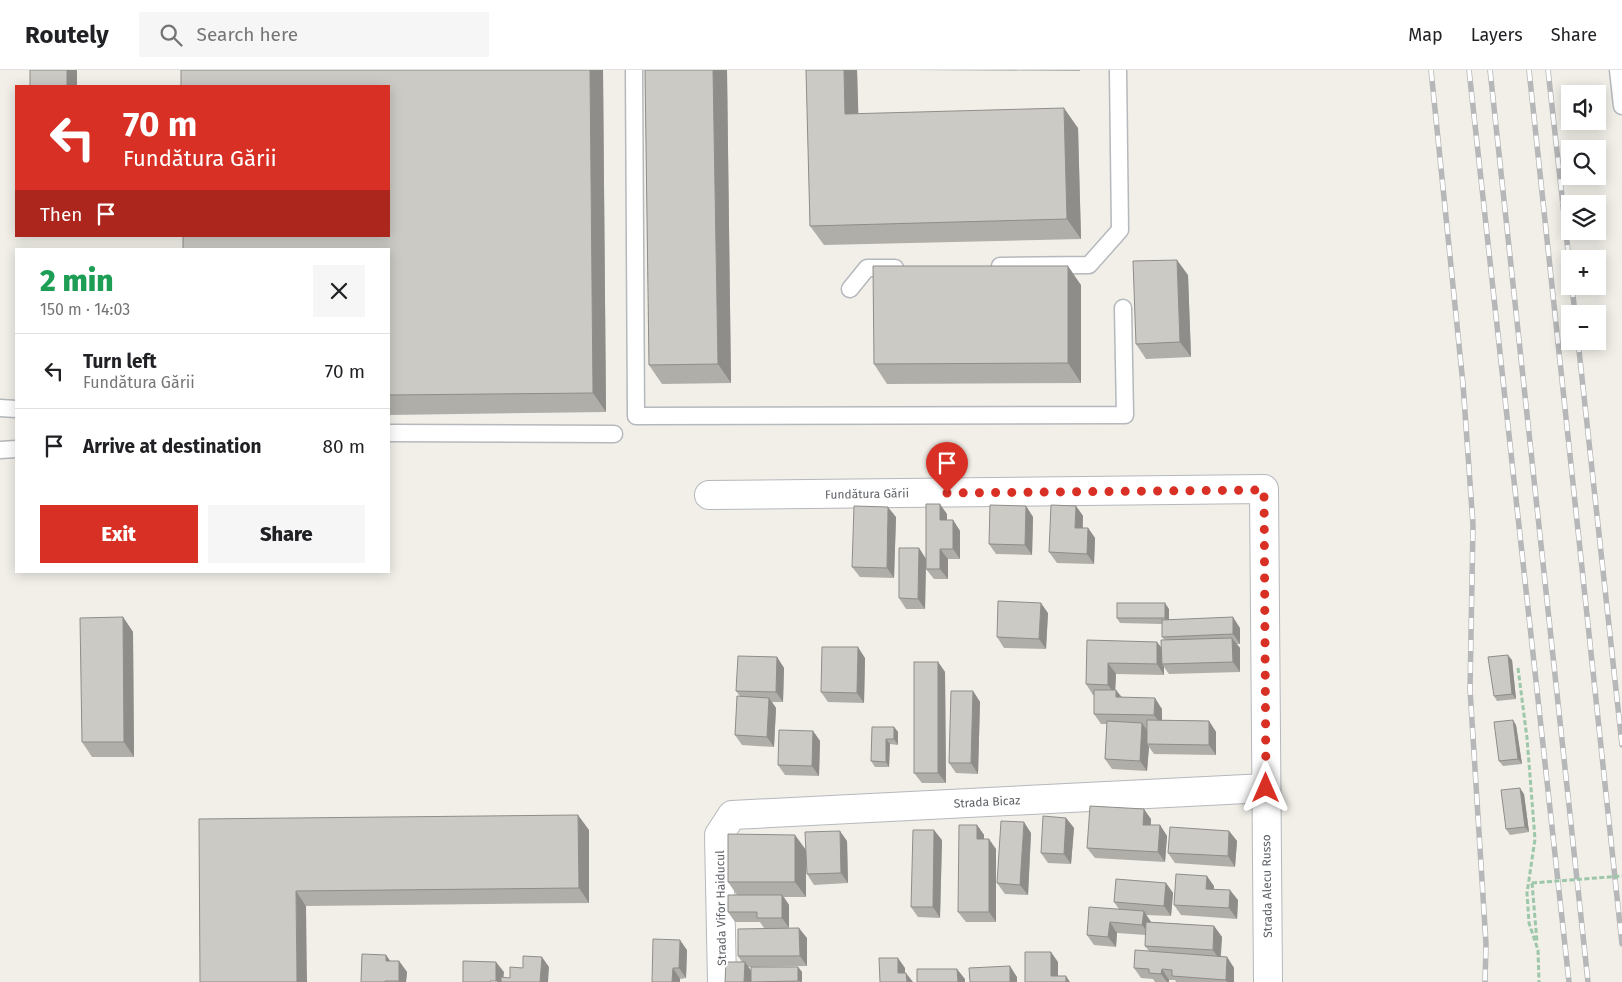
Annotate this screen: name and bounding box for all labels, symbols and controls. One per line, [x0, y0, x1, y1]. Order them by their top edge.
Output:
search box [139, 12, 489, 57]
text: Routely [25, 21, 109, 49]
icon: search [157, 21, 185, 49]
text: Search here [197, 23, 298, 46]
text: Map [1408, 24, 1443, 46]
text: Layers [1471, 24, 1523, 46]
text: Share [1551, 24, 1597, 46]
map controls [1561, 85, 1606, 350]
button: sound [1561, 85, 1606, 130]
text: 70 m [123, 103, 197, 145]
icon: left [40, 105, 105, 170]
button: search [1561, 140, 1606, 185]
text: Fundătura Gării [123, 145, 277, 172]
button: layers [1561, 195, 1606, 240]
icon: arrive [92, 200, 120, 228]
text: Then [40, 203, 82, 226]
button: + [1561, 250, 1606, 295]
text: 2 min [40, 263, 113, 299]
button: close [313, 265, 365, 317]
text: 150 m · 14:03 [40, 300, 130, 319]
button: − [1561, 305, 1606, 350]
text: Turn left [83, 350, 157, 373]
icon: left [40, 357, 68, 385]
text: 70 m [325, 360, 365, 383]
text: Fundătura Gării [83, 373, 195, 392]
icon: arrive [40, 432, 68, 460]
text: Arrive at destination [83, 435, 262, 458]
text: 80 m [323, 435, 365, 458]
pin [926, 442, 968, 493]
icon: arrive [933, 449, 961, 477]
street label: Fundătura Gării [825, 486, 909, 502]
button: Exit [40, 505, 198, 563]
button: Share [208, 505, 365, 563]
position arrow [1239, 761, 1291, 813]
street label: Strada Bicaz [953, 793, 1021, 811]
street label: Strada Alecu Russo [1259, 834, 1275, 938]
street label: Strada Vifor Haiducul [713, 850, 729, 966]

